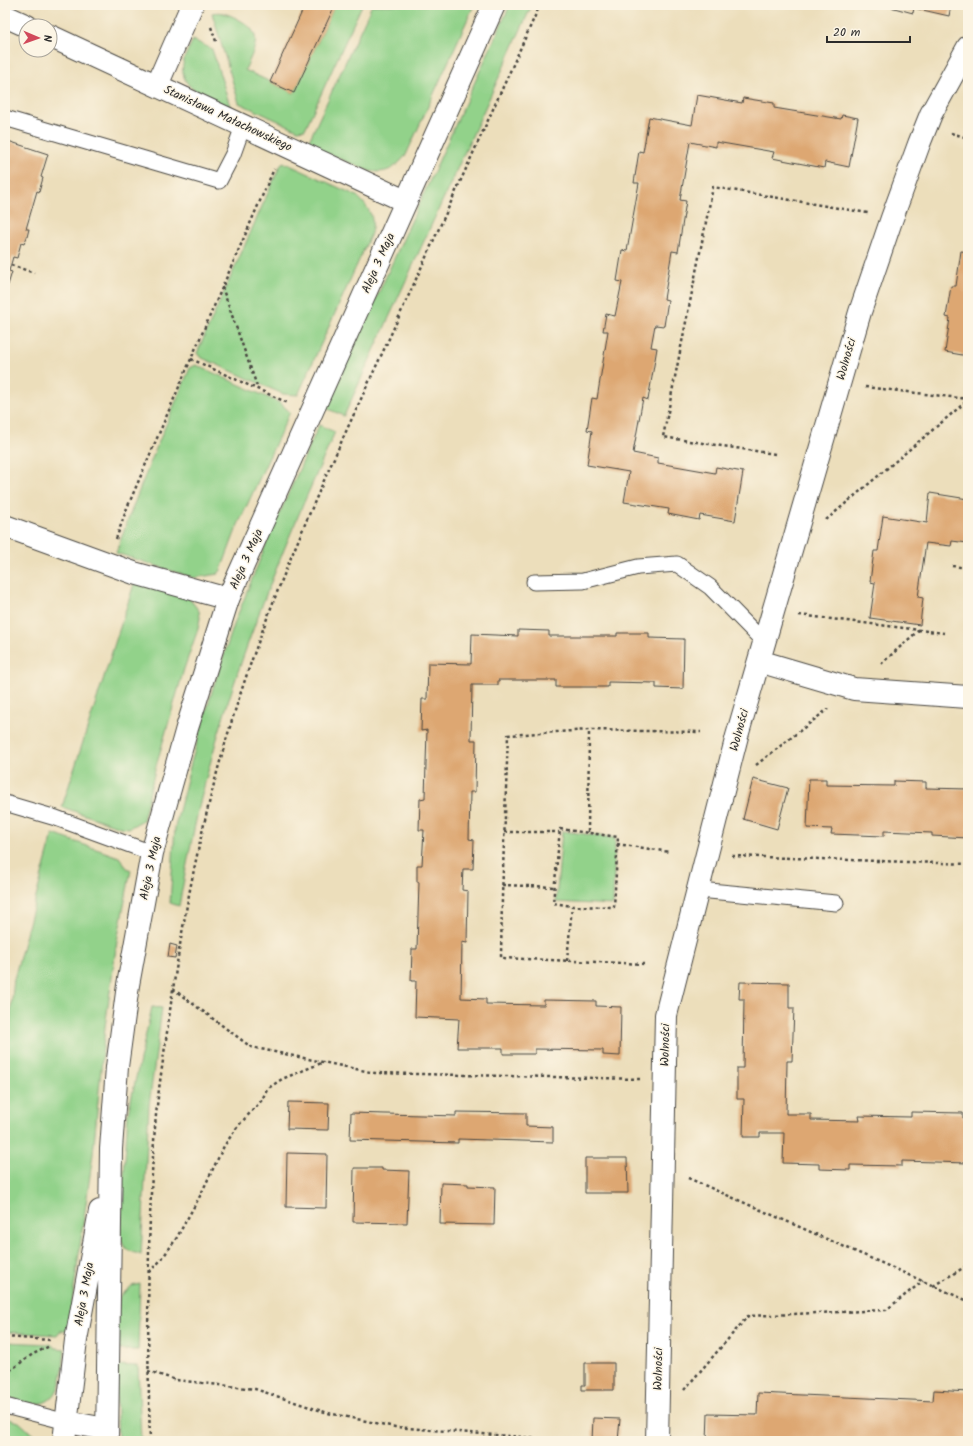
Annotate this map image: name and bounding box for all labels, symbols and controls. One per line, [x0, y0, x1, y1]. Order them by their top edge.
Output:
north arrow [18, 18, 58, 58]
scale bar [827, 18, 910, 44]
text: 20 m [833, 23, 861, 42]
text: N [38, 35, 56, 42]
street label: Stanisława Małachowskiego [160, 80, 295, 157]
street label: Aleja 3 Maja [357, 230, 400, 297]
street label: Wolności [831, 335, 862, 382]
street label: Aleja 3 Maja [225, 526, 268, 593]
street label: Wolności [725, 706, 755, 753]
street label: Aleja 3 Maja [134, 834, 167, 902]
street label: Wolności [656, 1022, 675, 1067]
street label: Aleja 3 Maja [70, 1260, 100, 1328]
street label: Wolności [649, 1346, 668, 1391]

